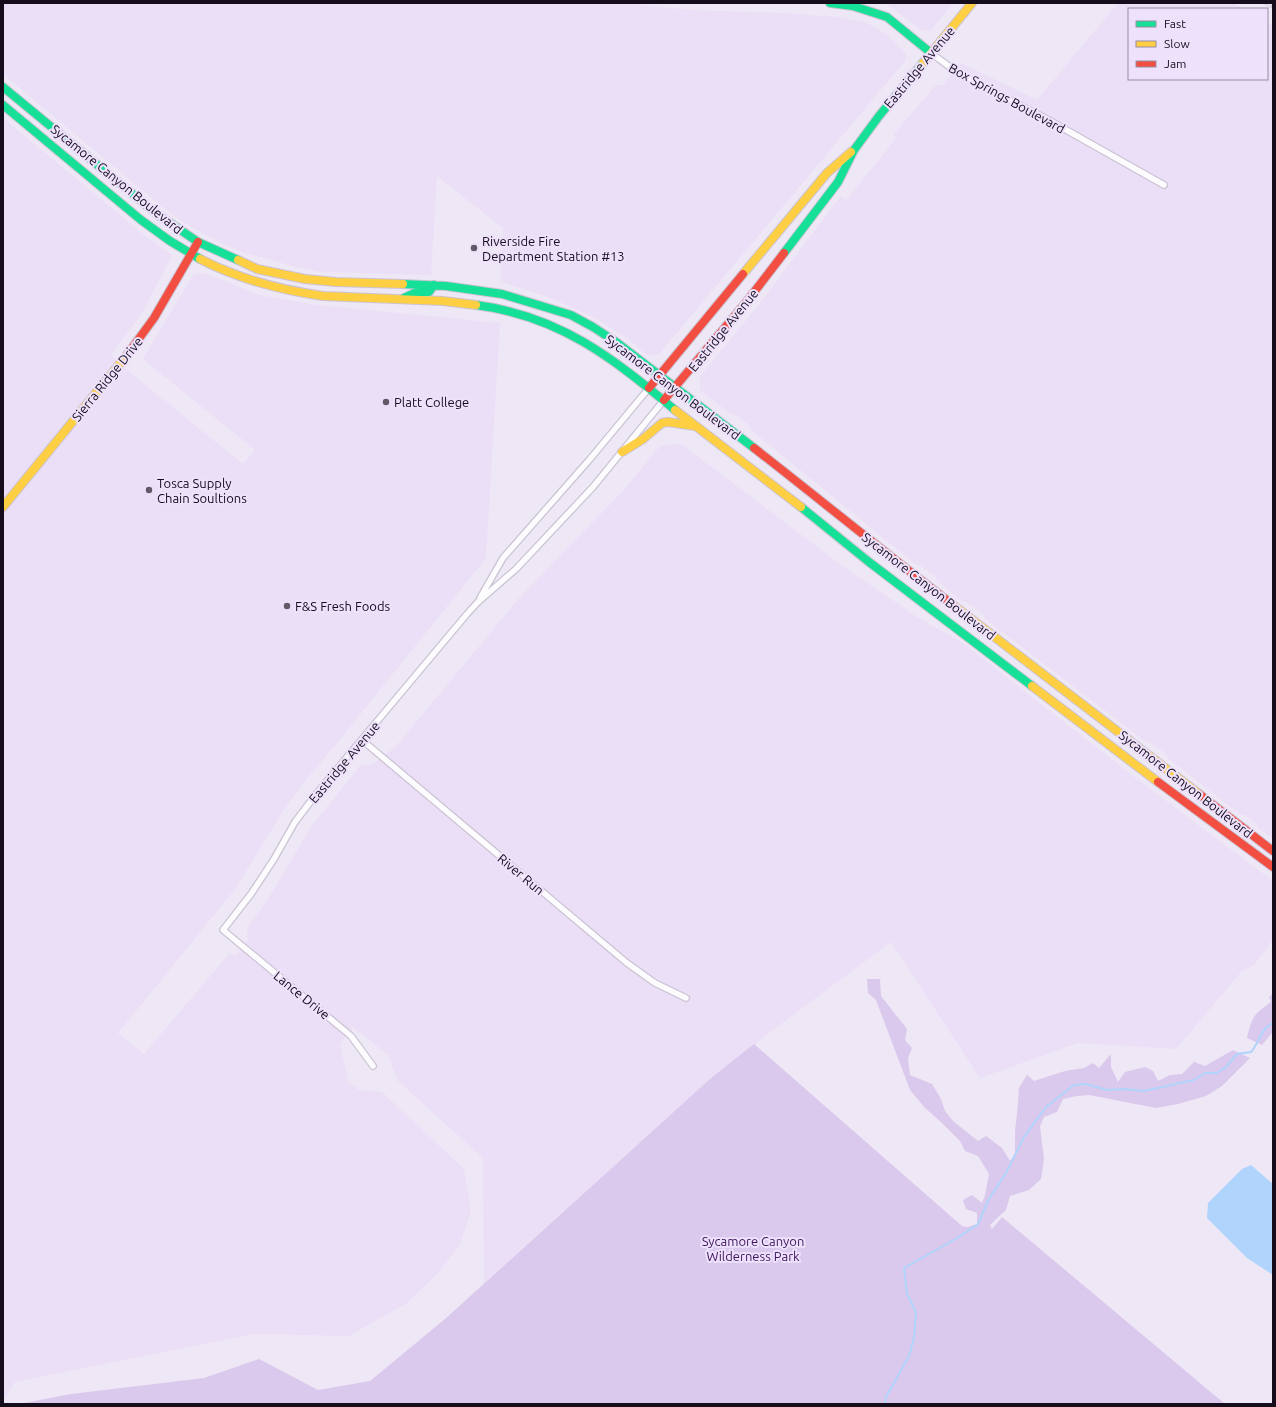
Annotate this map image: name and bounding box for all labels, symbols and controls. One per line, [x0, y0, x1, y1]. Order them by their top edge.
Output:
legend [1128, 8, 1268, 80]
text: Fast [1164, 17, 1186, 30]
street label: Eastridge Avenue [881, 23, 957, 111]
text: Slow [1164, 37, 1190, 50]
text: Jam [1164, 57, 1186, 70]
street label: Box Springs Boulevard [946, 60, 1068, 136]
street label: Sycamore Canyon Boulevard [48, 122, 186, 236]
place label: Riverside Fire Department Station #13 [482, 234, 625, 263]
marker: Riverside Fire Department Station #13 [469, 243, 479, 253]
street label: Eastridge Avenue [686, 286, 760, 374]
street label: Sycamore Canyon Boulevard [603, 332, 743, 442]
street label: Sierra Ridge Drive [69, 334, 145, 424]
place label: Platt College [394, 395, 469, 409]
marker: Platt College [381, 397, 391, 407]
place label: Tosca Supply Chain Soultions [157, 476, 247, 505]
marker: Tosca Supply Chain Soultions [144, 485, 154, 495]
street label: Sycamore Canyon Boulevard [860, 530, 998, 642]
place label: F&S Fresh Foods [295, 599, 391, 613]
marker: F&S Fresh Foods [282, 601, 292, 611]
street label: Eastridge Avenue [306, 718, 382, 806]
street label: Sycamore Canyon Boulevard [1117, 728, 1255, 840]
street label: River Run [495, 851, 547, 897]
street label: Lance Drive [271, 968, 333, 1022]
park label: Sycamore Canyon Wilderness Park [702, 1234, 804, 1263]

